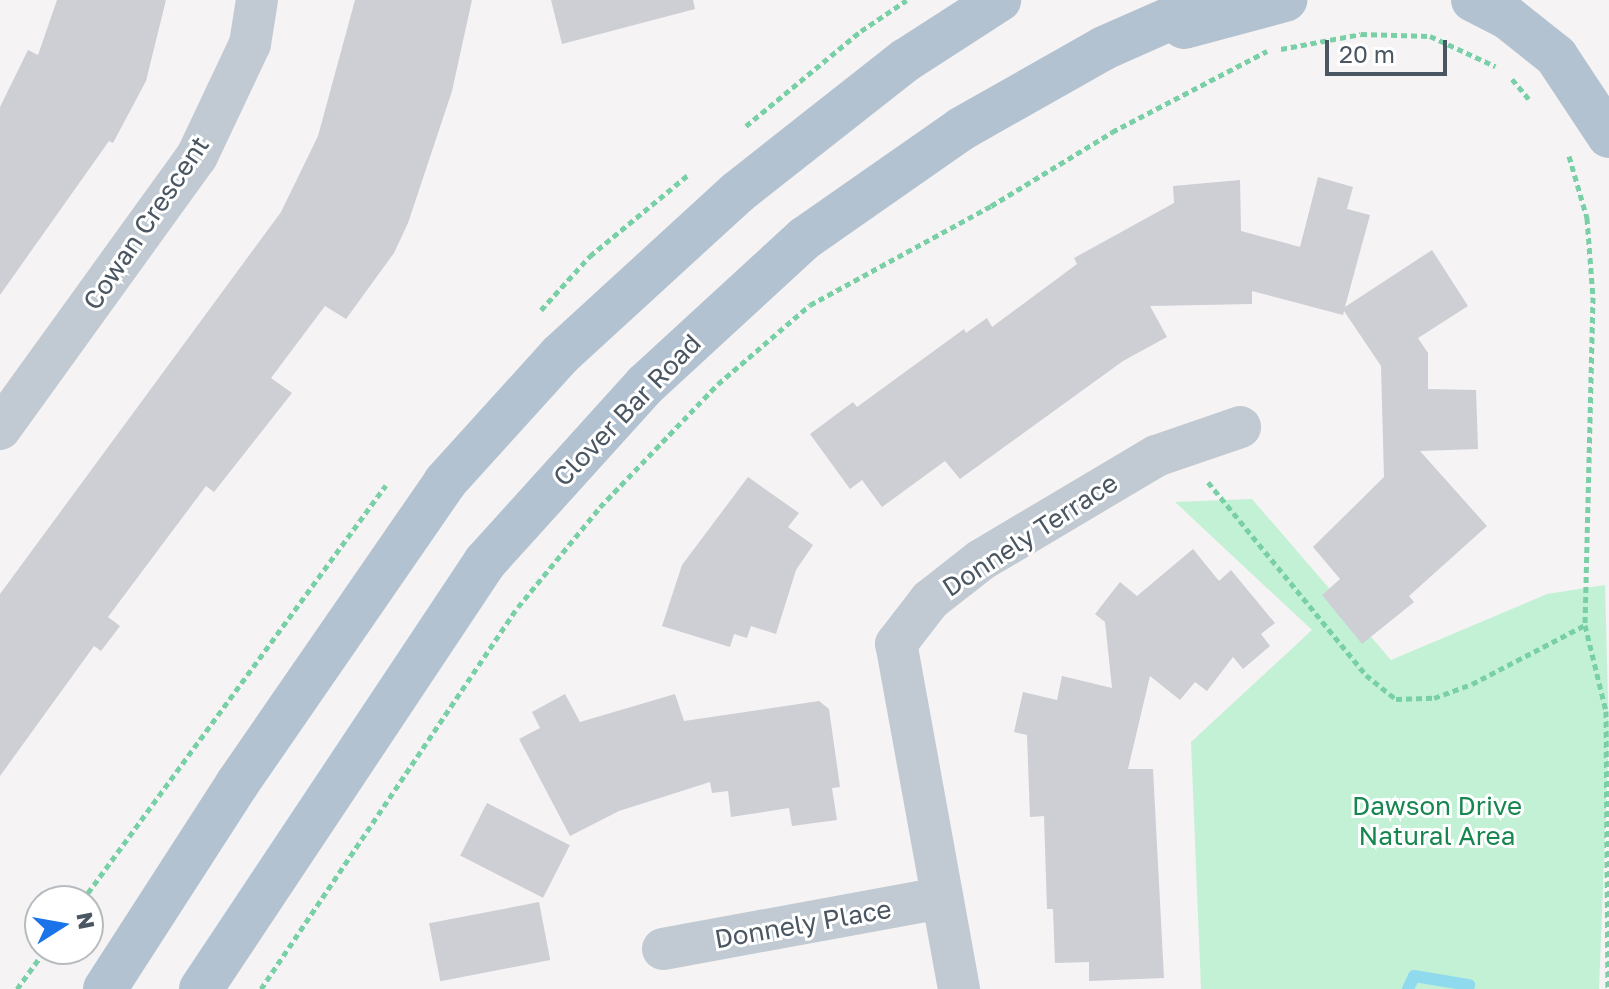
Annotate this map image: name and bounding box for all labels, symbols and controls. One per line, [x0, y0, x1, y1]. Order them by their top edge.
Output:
scale bar [1329, 24, 1451, 74]
text: 20 m [1339, 39, 1395, 68]
street label: Cowan Crescent [76, 130, 216, 316]
street label: Clover Bar Road [547, 328, 707, 492]
street label: Donnely Terrace [937, 467, 1123, 603]
park label: Dawson Drive Natural Area [1352, 790, 1522, 852]
north arrow [24, 885, 104, 965]
street label: Donnely Place [712, 893, 894, 955]
text: N [71, 910, 101, 931]

